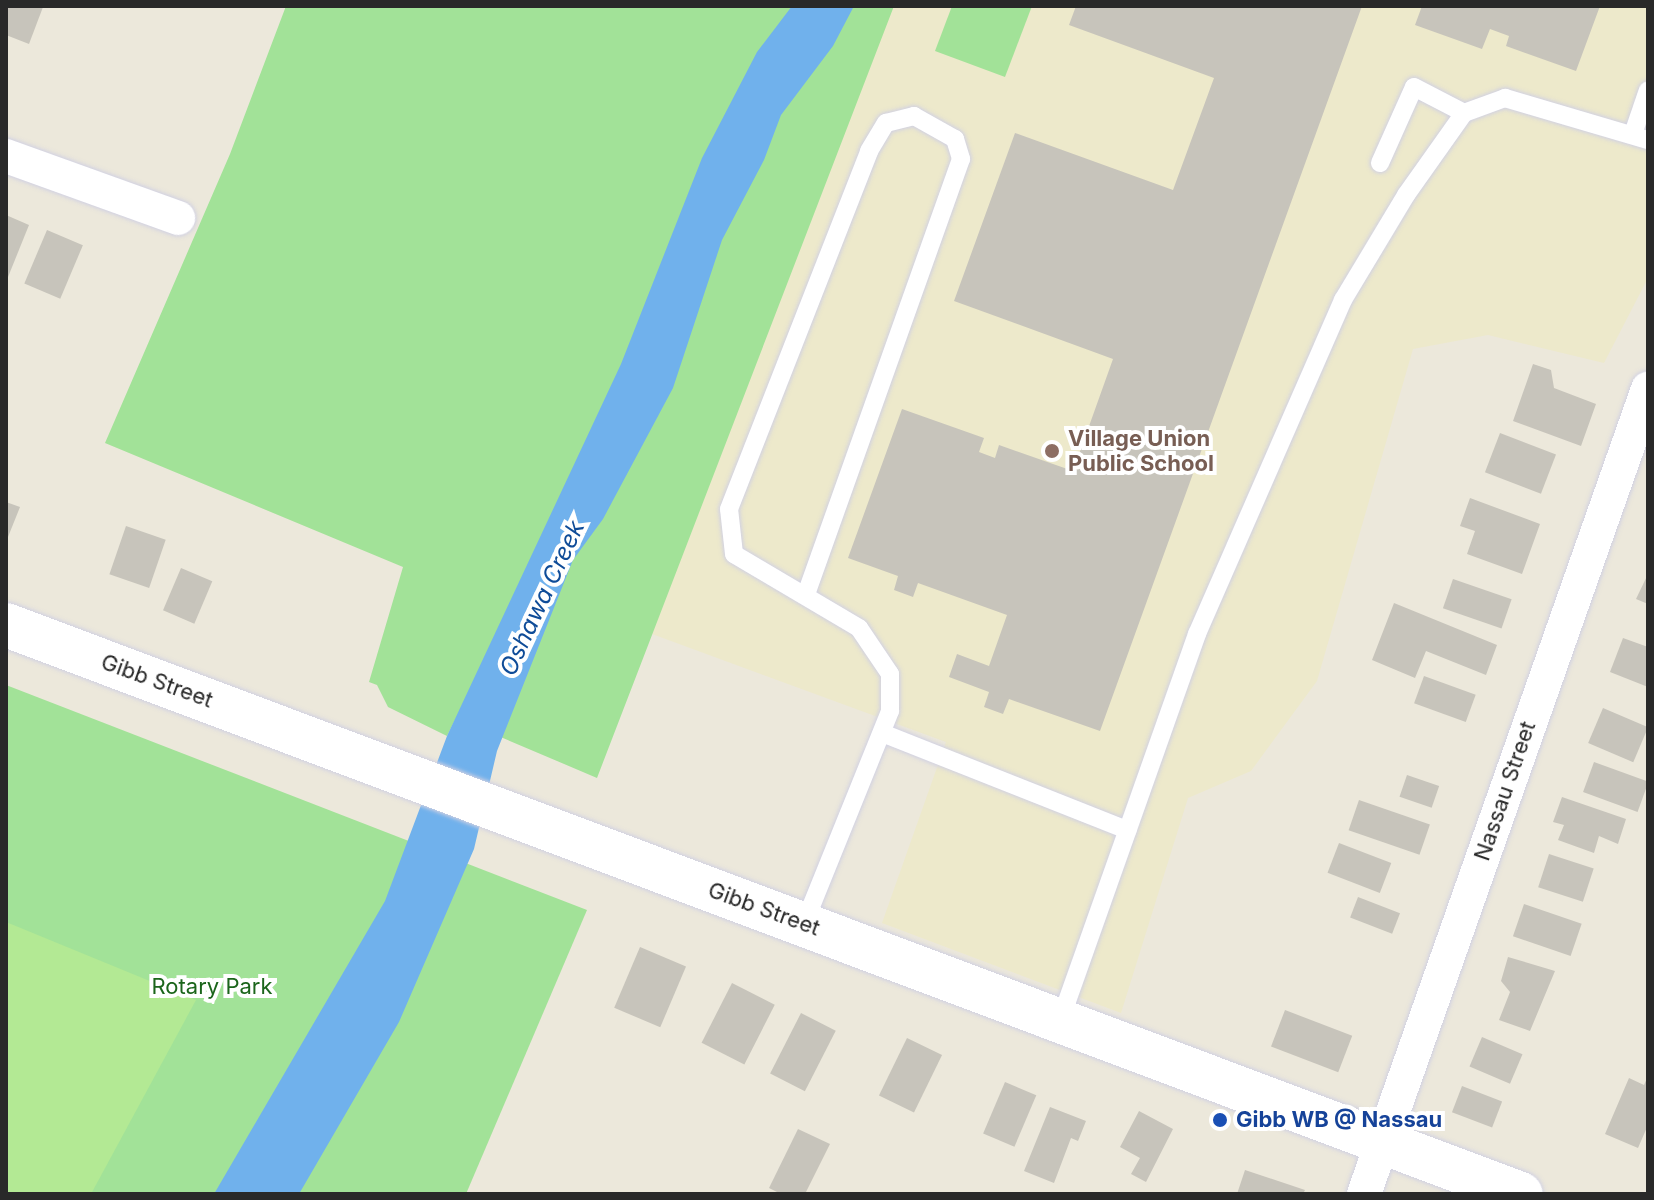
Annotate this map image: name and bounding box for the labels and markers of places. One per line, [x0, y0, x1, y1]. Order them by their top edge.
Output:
place label: Village Union Public School [1068, 425, 1214, 476]
marker: Village Union Public School [1043, 442, 1061, 460]
place label: Gibb WB @ Nassau [1236, 1107, 1442, 1133]
marker: Gibb WB @ Nassau [1211, 1111, 1229, 1129]

